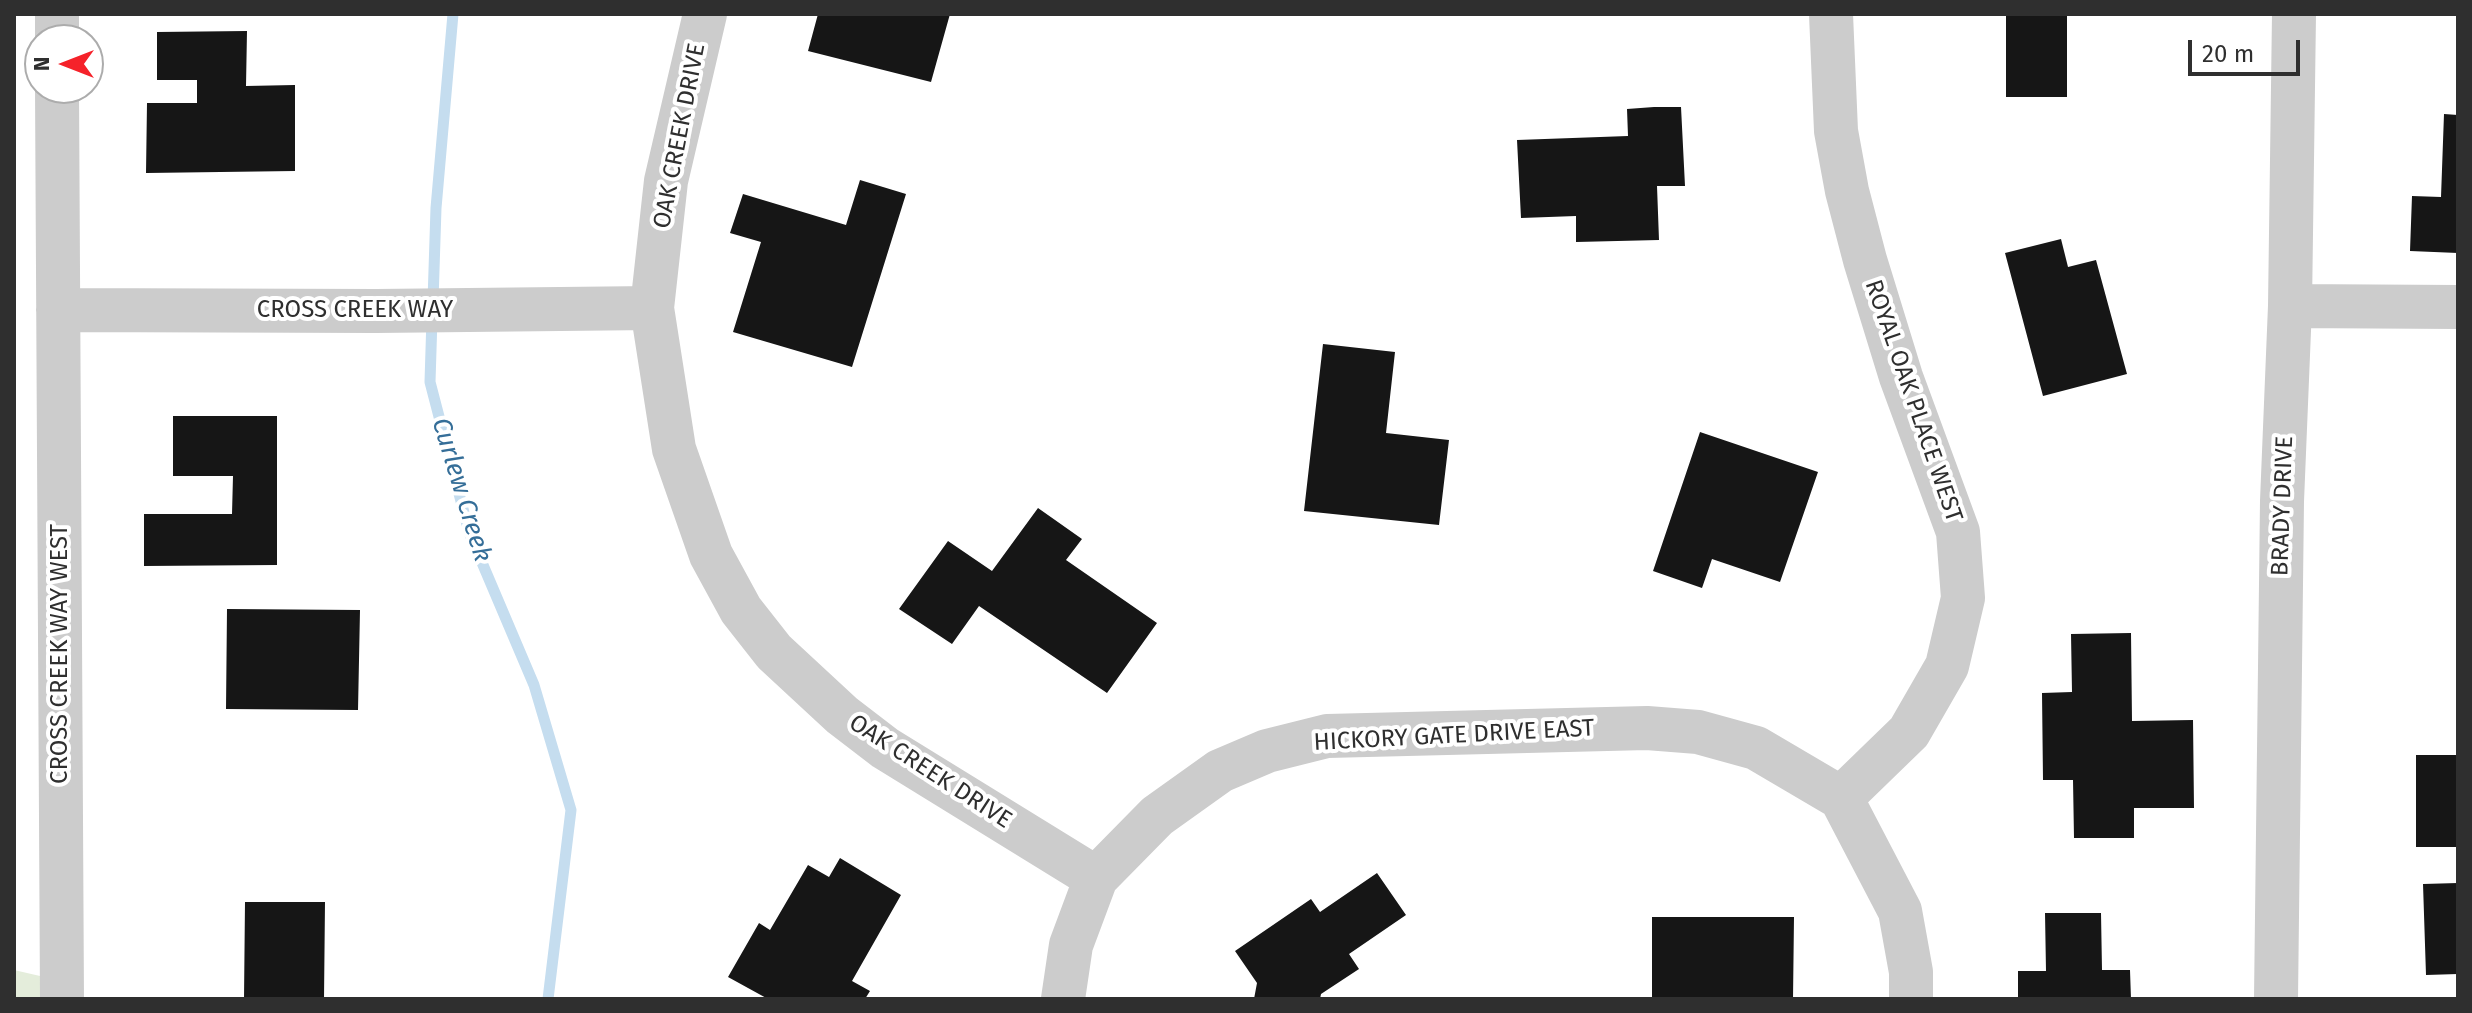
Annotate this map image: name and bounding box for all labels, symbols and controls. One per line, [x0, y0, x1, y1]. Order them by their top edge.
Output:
north arrow [24, 24, 104, 104]
scale bar [2192, 24, 2304, 74]
text: 20 m [2202, 40, 2254, 68]
street label: OAK CREEK DRIVE [648, 41, 712, 231]
text: N [28, 57, 55, 71]
street label: ROYAL OAK PLACE WEST [1858, 276, 1968, 526]
street label: CROSS CREEK WAY [257, 296, 453, 324]
water label: Curlew Creek [424, 414, 498, 566]
street label: BRADY DRIVE [2266, 435, 2300, 577]
street label: CROSS CREEK WAY WEST [46, 524, 74, 784]
street label: OAK CREEK DRIVE [843, 709, 1017, 835]
street label: HICKORY GATE DRIVE EAST [1313, 714, 1595, 758]

